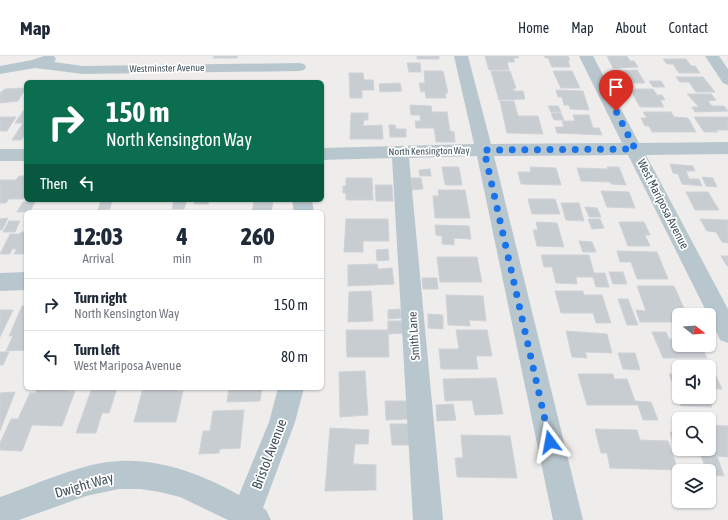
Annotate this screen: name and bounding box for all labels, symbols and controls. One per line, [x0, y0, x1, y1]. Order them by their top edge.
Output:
text: Map [20, 17, 51, 39]
text: Home [518, 20, 549, 36]
text: Map [571, 20, 594, 36]
text: About [616, 20, 647, 36]
text: Contact [669, 20, 708, 36]
street label: Westminster Avenue [129, 62, 205, 74]
pin [599, 70, 633, 111]
icon: arrive [605, 76, 627, 98]
icon: right [40, 96, 92, 148]
text: 150 m [106, 96, 169, 128]
text: North Kensington Way [106, 129, 252, 150]
street label: North Kensington Way [388, 145, 470, 157]
street label: West Mariposa Avenue [634, 157, 692, 251]
icon: left [76, 172, 98, 194]
text: Then [40, 175, 68, 192]
text: 12:03 [73, 223, 123, 250]
text: 4 [176, 223, 188, 250]
text: 260 [241, 223, 275, 250]
text: Arrival [82, 251, 114, 266]
text: min [173, 251, 191, 266]
text: m [253, 251, 262, 266]
text: Turn right [74, 289, 127, 306]
icon: right [40, 294, 62, 316]
text: 150 m [274, 296, 308, 313]
text: North Kensington Way [74, 306, 179, 321]
north arrow [672, 308, 716, 352]
map controls [672, 308, 716, 508]
street label: Smith Lane [405, 311, 423, 361]
text: Turn left [74, 341, 120, 358]
icon: left [40, 346, 62, 368]
text: 80 m [281, 348, 308, 365]
text: West Mariposa Avenue [74, 358, 181, 373]
button: sound [672, 360, 716, 404]
button: search [672, 412, 716, 456]
street label: Bristol Avenue [248, 417, 290, 491]
position arrow [529, 421, 571, 463]
button: layers [672, 464, 716, 508]
street label: Dwight Way [53, 469, 115, 501]

